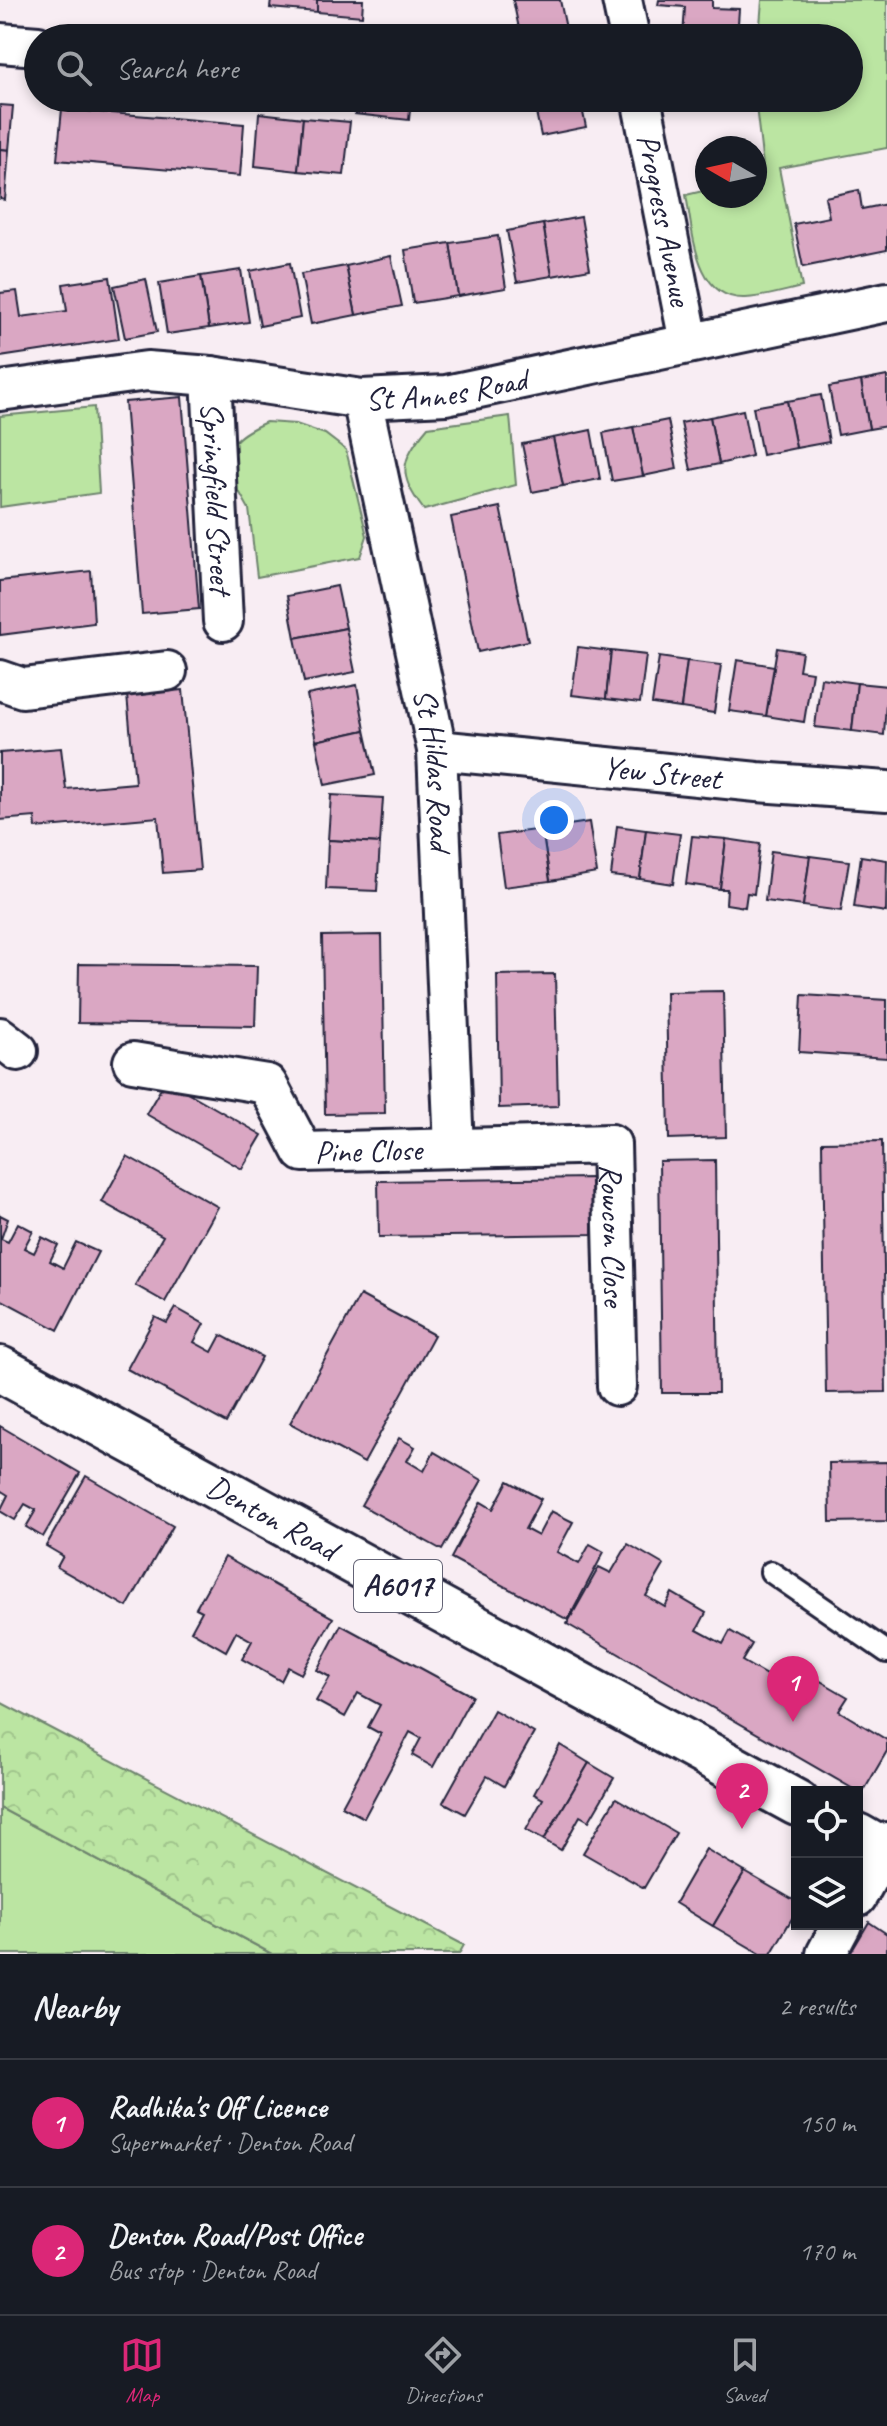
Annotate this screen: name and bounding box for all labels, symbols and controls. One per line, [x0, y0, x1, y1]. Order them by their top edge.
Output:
search box [24, 24, 863, 112]
icon: search [52, 46, 96, 90]
text: Search here [116, 49, 238, 87]
street label: Progress Avenue [628, 130, 702, 312]
north arrow [695, 136, 767, 208]
street label: St Annes Road [365, 357, 536, 419]
street label: Springfield Street [192, 401, 242, 599]
street label: St Hildas Road [404, 685, 462, 857]
street label: Yew Street [601, 746, 726, 799]
your location [534, 800, 574, 840]
street label: Pine Close [314, 1128, 425, 1172]
street label: Rowcon Close [591, 1163, 636, 1309]
street label: Denton Road [200, 1465, 348, 1571]
road number: A6017 [354, 1560, 442, 1612]
pin: 1 [767, 1656, 819, 1722]
pin: 2 [716, 1763, 768, 1829]
map controls [791, 1786, 863, 1930]
button: locate [791, 1786, 863, 1858]
button: layers [791, 1858, 863, 1930]
text: Nearby [32, 1985, 118, 2028]
text: 2 results [779, 1990, 855, 2023]
text: Radhika's Off Licence [108, 2088, 327, 2126]
text: 1 [52, 2107, 64, 2140]
text: 150 m [799, 2107, 855, 2140]
text: Supermarket · Denton Road [108, 2126, 352, 2159]
text: Denton Road/Post Office [108, 2216, 362, 2254]
text: 2 [52, 2235, 64, 2268]
text: 170 m [799, 2235, 855, 2268]
text: Bus stop · Denton Road [108, 2254, 316, 2287]
tab: Map [120, 2333, 164, 2409]
tab: Directions [405, 2333, 482, 2409]
tab: Saved [723, 2333, 767, 2409]

